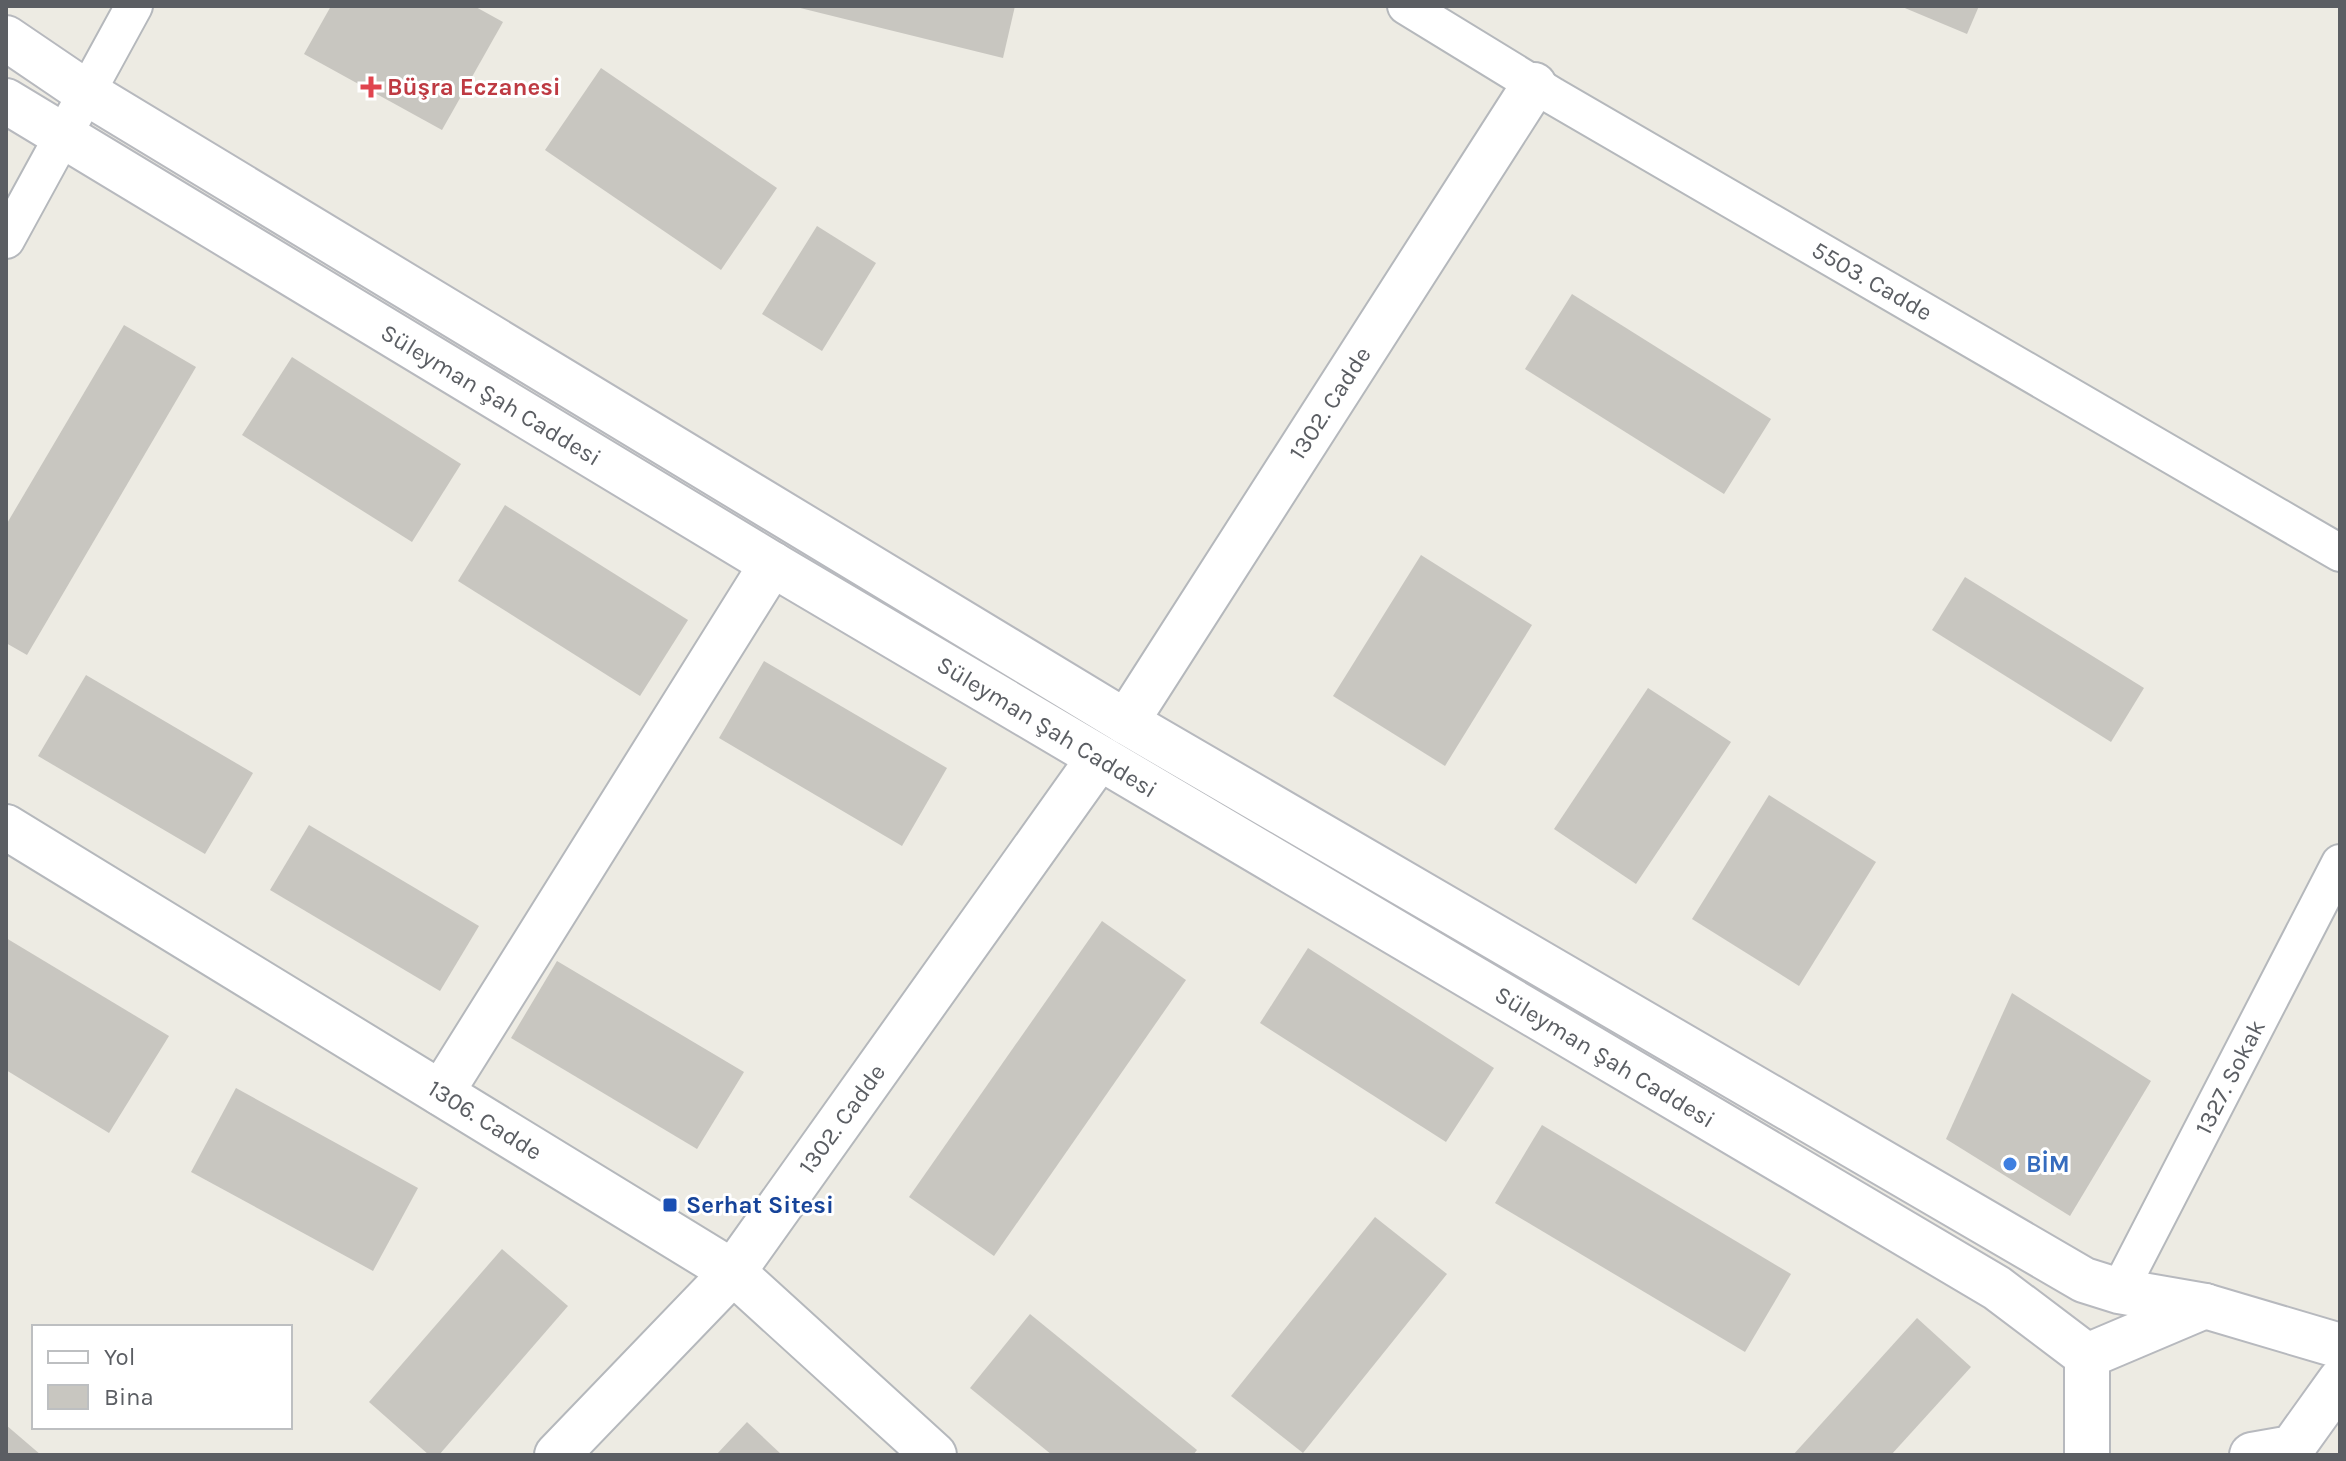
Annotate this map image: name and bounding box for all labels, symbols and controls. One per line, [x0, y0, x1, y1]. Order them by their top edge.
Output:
place label: Büşra Eczanesi [387, 73, 561, 101]
marker: Büşra Eczanesi [362, 78, 380, 96]
street label: 5503. Cadde [1807, 235, 1937, 327]
street label: Süleyman Şah Caddesi [376, 318, 606, 472]
street label: 1302. Cadde [1283, 341, 1377, 465]
street label: Süleyman Şah Caddesi [932, 650, 1162, 804]
street label: Süleyman Şah Caddesi [1490, 980, 1720, 1134]
street label: 1327. Sokak [2189, 1015, 2271, 1139]
street label: 1302. Cadde [793, 1059, 891, 1179]
street label: 1306. Cadde [423, 1074, 547, 1166]
place label: BİM [2026, 1150, 2070, 1178]
marker: BİM [2001, 1155, 2019, 1173]
place label: Serhat Sitesi [686, 1191, 834, 1219]
marker: Serhat Sitesi [661, 1196, 679, 1214]
legend [32, 1325, 292, 1429]
text: Yol [104, 1343, 135, 1371]
text: Bina [104, 1383, 154, 1411]

